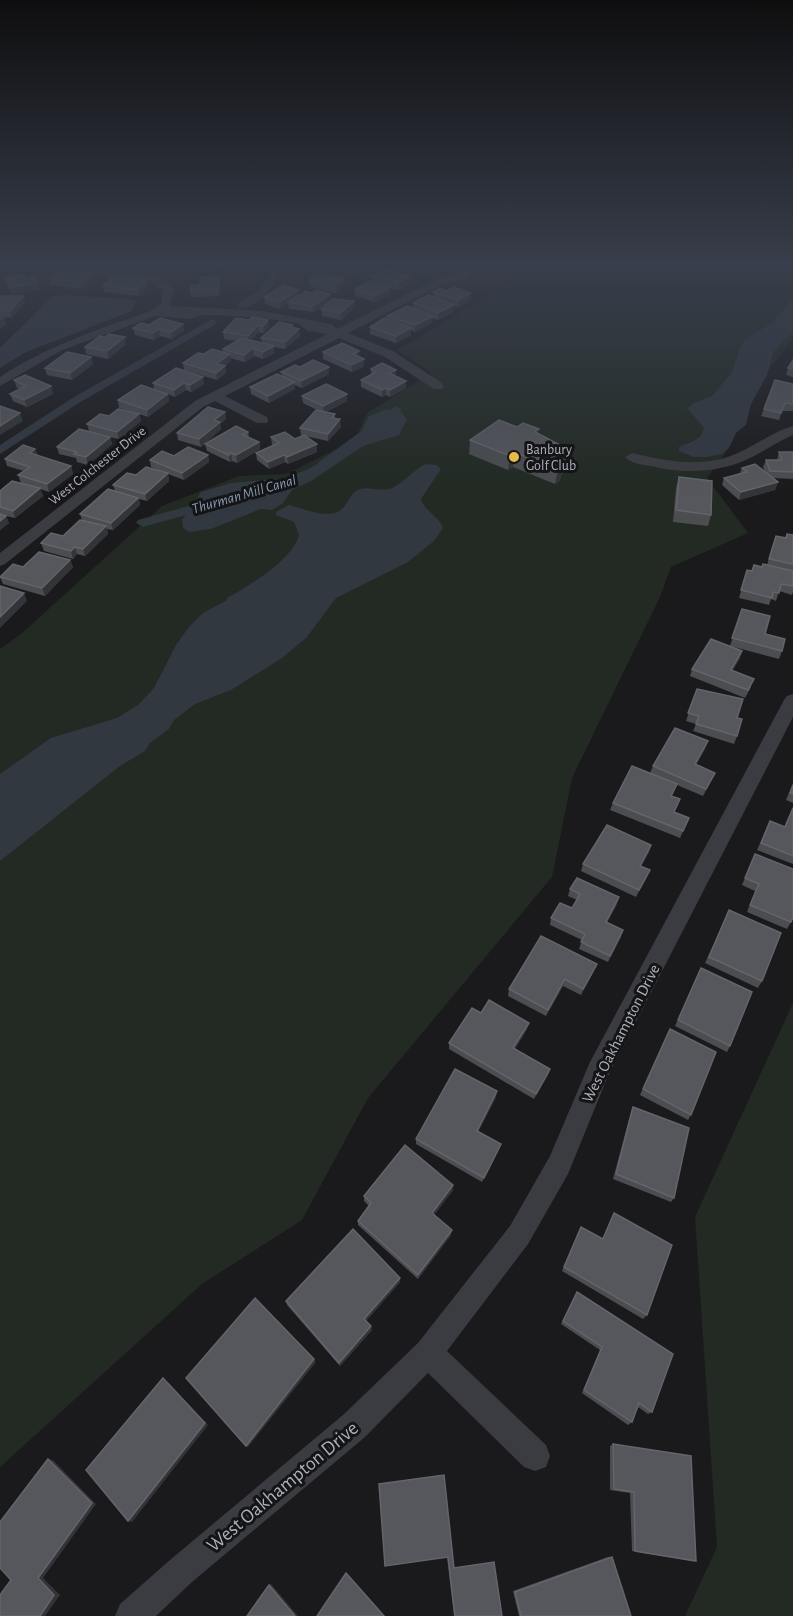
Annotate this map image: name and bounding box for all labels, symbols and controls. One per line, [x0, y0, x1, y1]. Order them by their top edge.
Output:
street label: West Colchester Drive [47, 424, 149, 508]
place label: Banbury Golf Club [526, 443, 576, 473]
marker: Banbury Golf Club [507, 450, 521, 464]
water label: Thurman Mill Canal [190, 472, 298, 517]
street label: West Oakhampton Drive [579, 962, 663, 1105]
street label: West Oakhampton Drive [203, 1418, 362, 1556]

